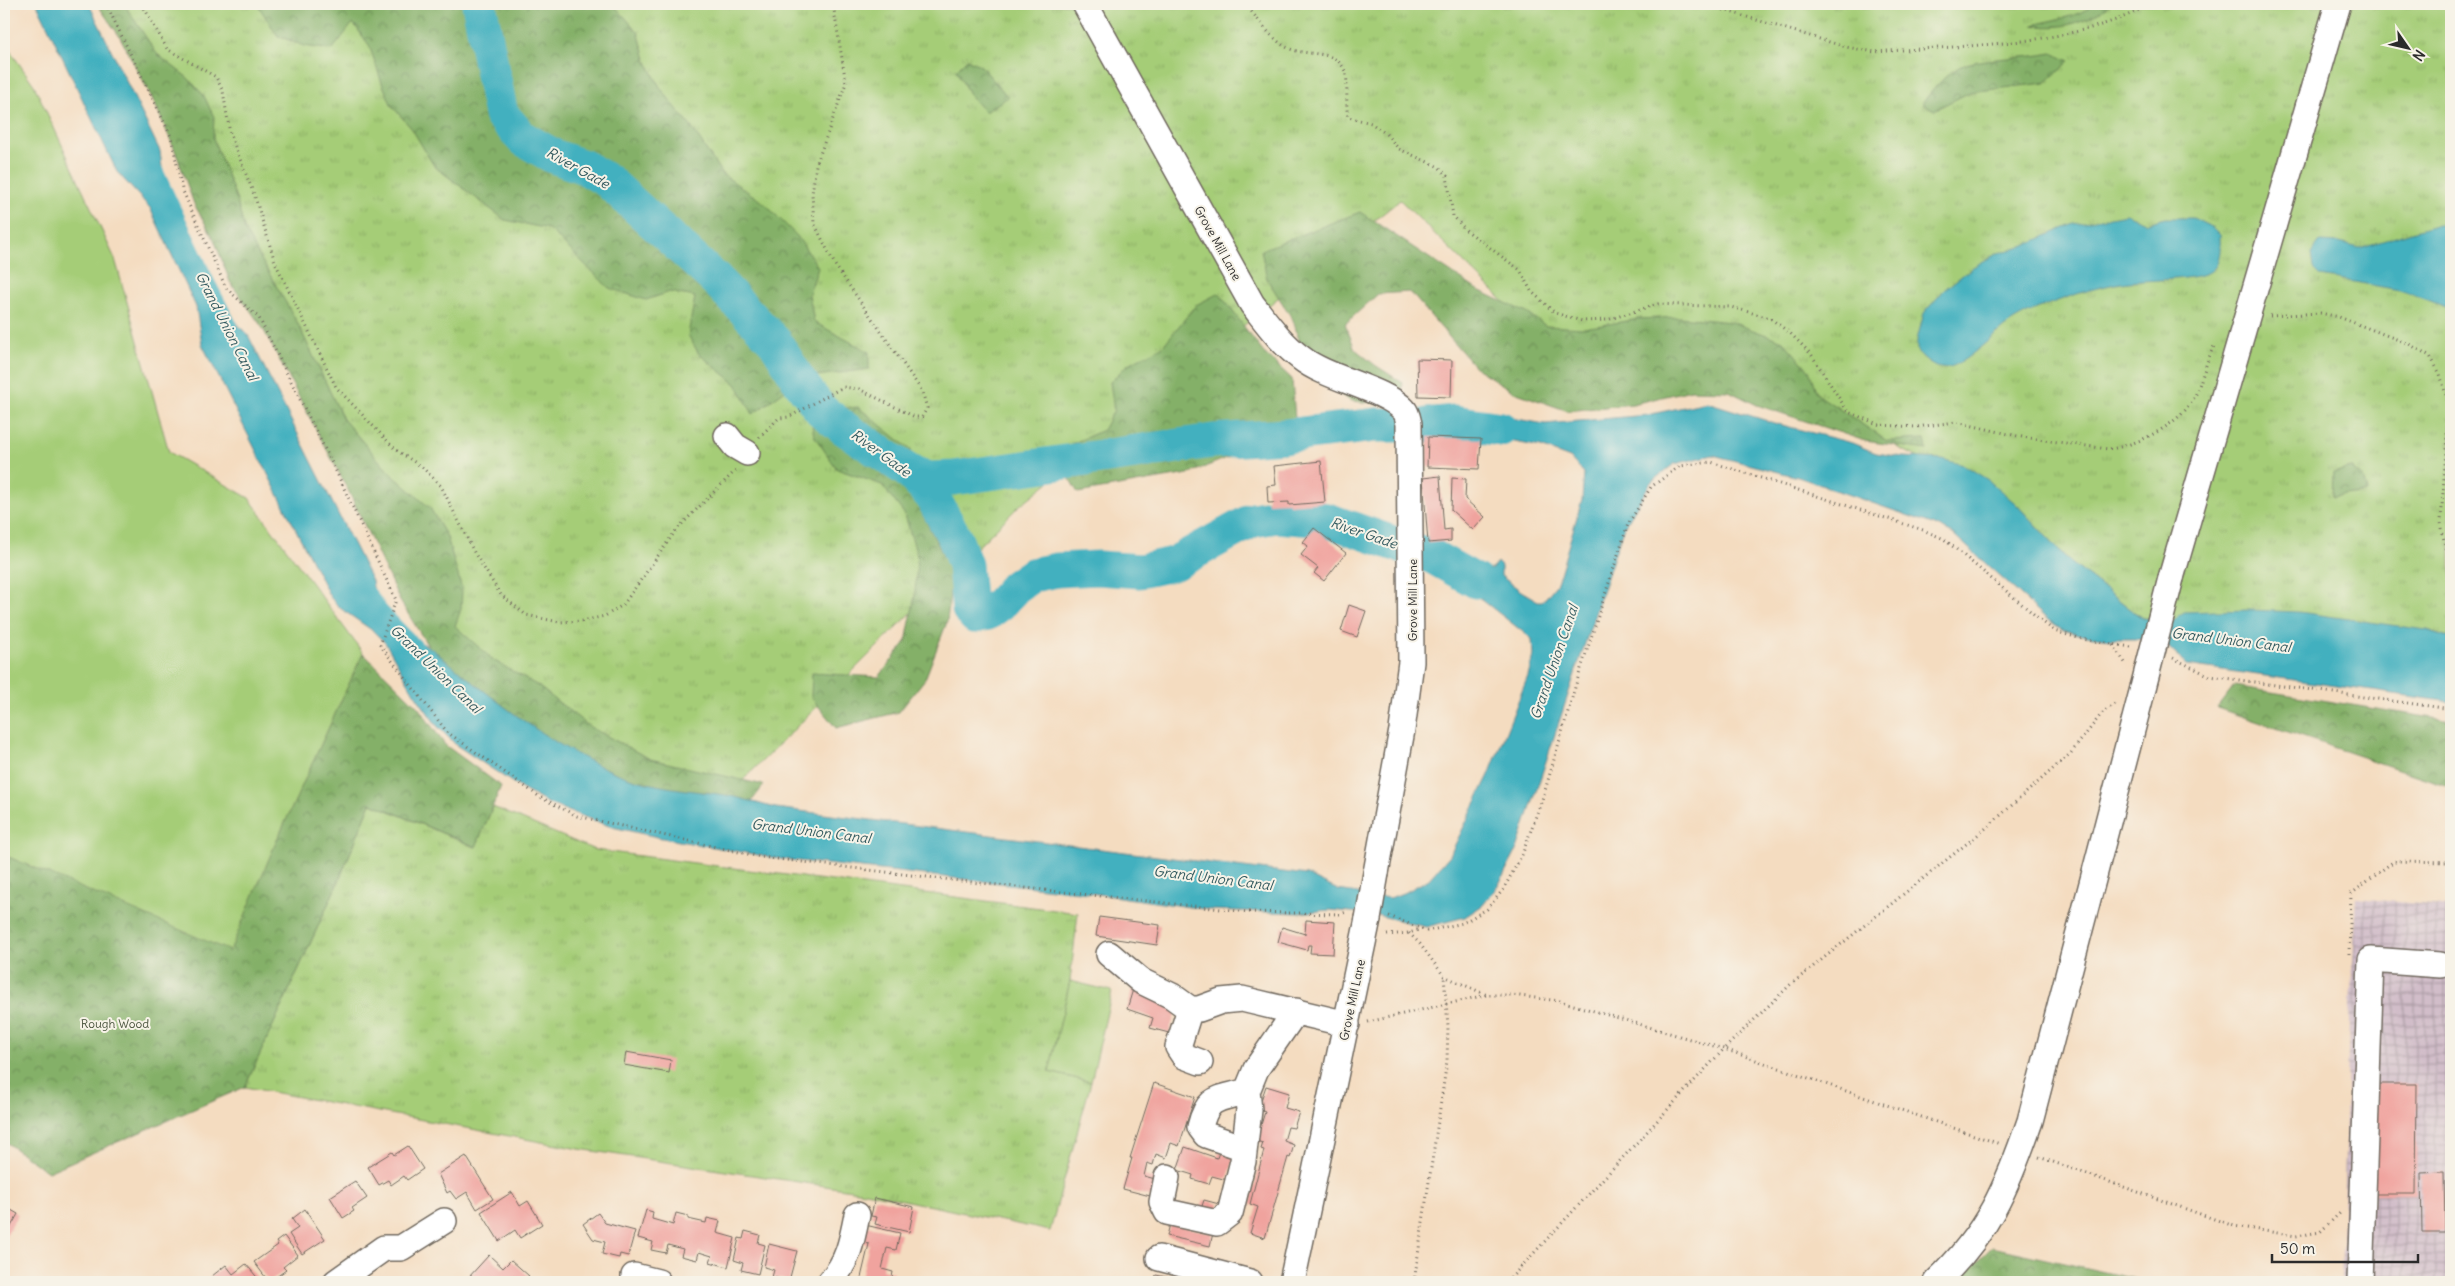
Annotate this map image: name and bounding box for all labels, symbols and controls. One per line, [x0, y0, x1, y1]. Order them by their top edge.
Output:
north arrow [2382, 22, 2432, 72]
text: N [2409, 46, 2429, 64]
water label: River Gade [543, 143, 614, 193]
street label: Grove Mill Lane [1191, 203, 1245, 283]
water label: Grand Union Canal [192, 269, 263, 385]
water label: River Gade [848, 425, 915, 481]
water label: River Gade [1328, 513, 1401, 553]
street label: Grove Mill Lane [1405, 559, 1420, 641]
water label: Grand Union Canal [1526, 601, 1583, 721]
water label: Grand Union Canal [387, 621, 487, 718]
water label: Grand Union Canal [2171, 624, 2293, 656]
water label: Grand Union Canal [751, 815, 873, 847]
water label: Grand Union Canal [1153, 862, 1275, 894]
street label: Grove Mill Lane [1336, 958, 1368, 1042]
park label: Rough Wood [81, 1016, 149, 1031]
scale bar [2272, 1231, 2419, 1263]
text: 50 m [2280, 1239, 2315, 1258]

